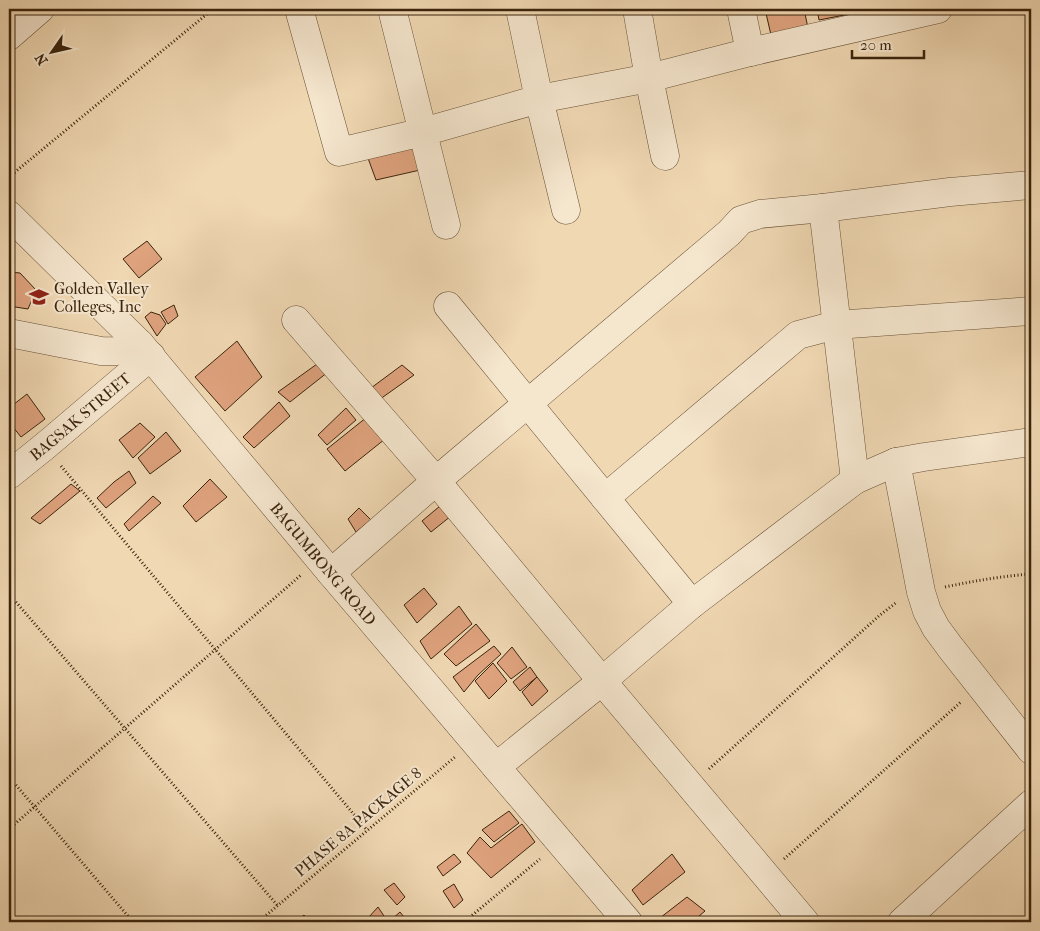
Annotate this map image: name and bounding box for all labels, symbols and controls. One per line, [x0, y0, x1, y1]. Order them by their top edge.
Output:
north arrow [28, 28, 78, 78]
scale bar [852, 28, 925, 60]
text: 20 m [860, 36, 892, 54]
text: N [31, 50, 52, 68]
place label: Golden Valley Colleges, Inc [54, 279, 149, 316]
school or university icon: Golden Valley Colleges, Inc [28, 286, 50, 308]
street label: BAGSAK STREET [25, 368, 134, 464]
street label: BAGUMBONG ROAD [266, 498, 381, 629]
street label: PHASE 8A PACKAGE 8 [291, 763, 425, 881]

